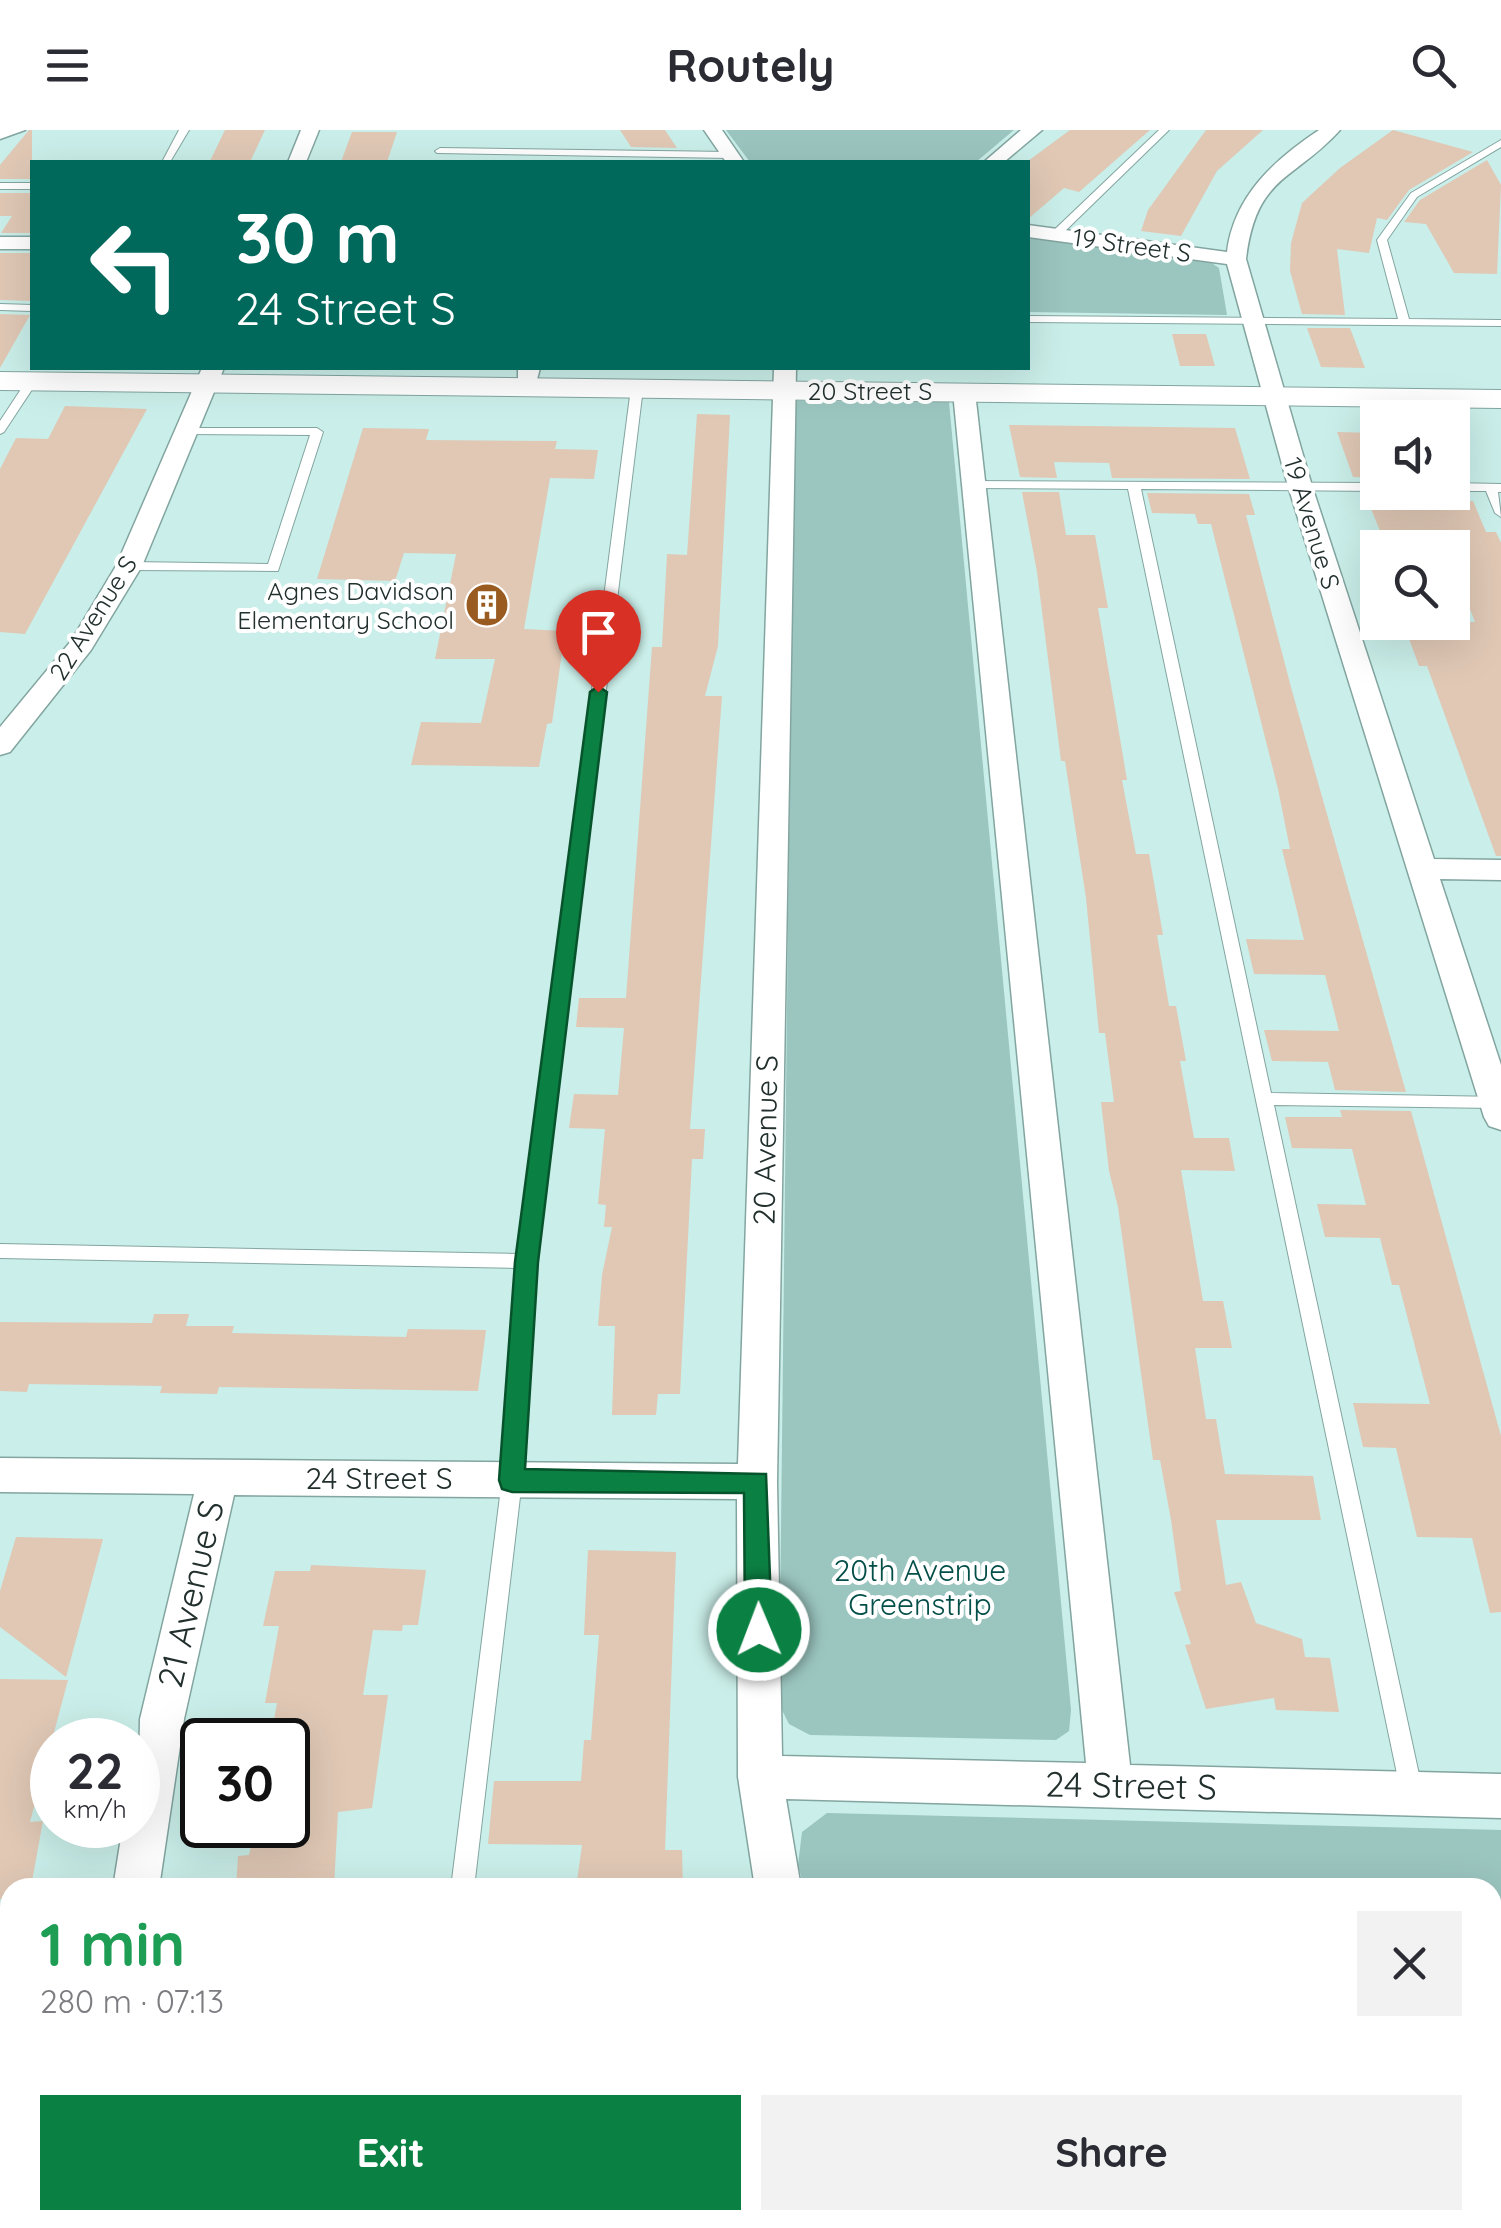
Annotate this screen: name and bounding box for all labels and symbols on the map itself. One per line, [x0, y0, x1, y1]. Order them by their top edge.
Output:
street label: 19 Street S [1071, 221, 1193, 268]
street label: 20 Street S [808, 375, 932, 406]
street label: 19 Avenue S [1278, 453, 1347, 593]
street label: 22 Avenue S [42, 550, 143, 686]
place label: Agnes Davidson Elementary School [237, 575, 454, 635]
building icon: Agnes Davidson Elementary School [464, 582, 510, 628]
pin [556, 590, 641, 693]
street label: 20 Avenue S [745, 1055, 785, 1225]
street label: 24 Street S [305, 1459, 453, 1497]
street label: 21 Avenue S [147, 1496, 233, 1692]
park label: 20th Avenue Greenstrip [834, 1551, 1006, 1623]
position arrow [707, 1578, 811, 1682]
speed limit sign: 30 [180, 1718, 310, 1848]
street label: 24 Street S [1045, 1762, 1217, 1808]

